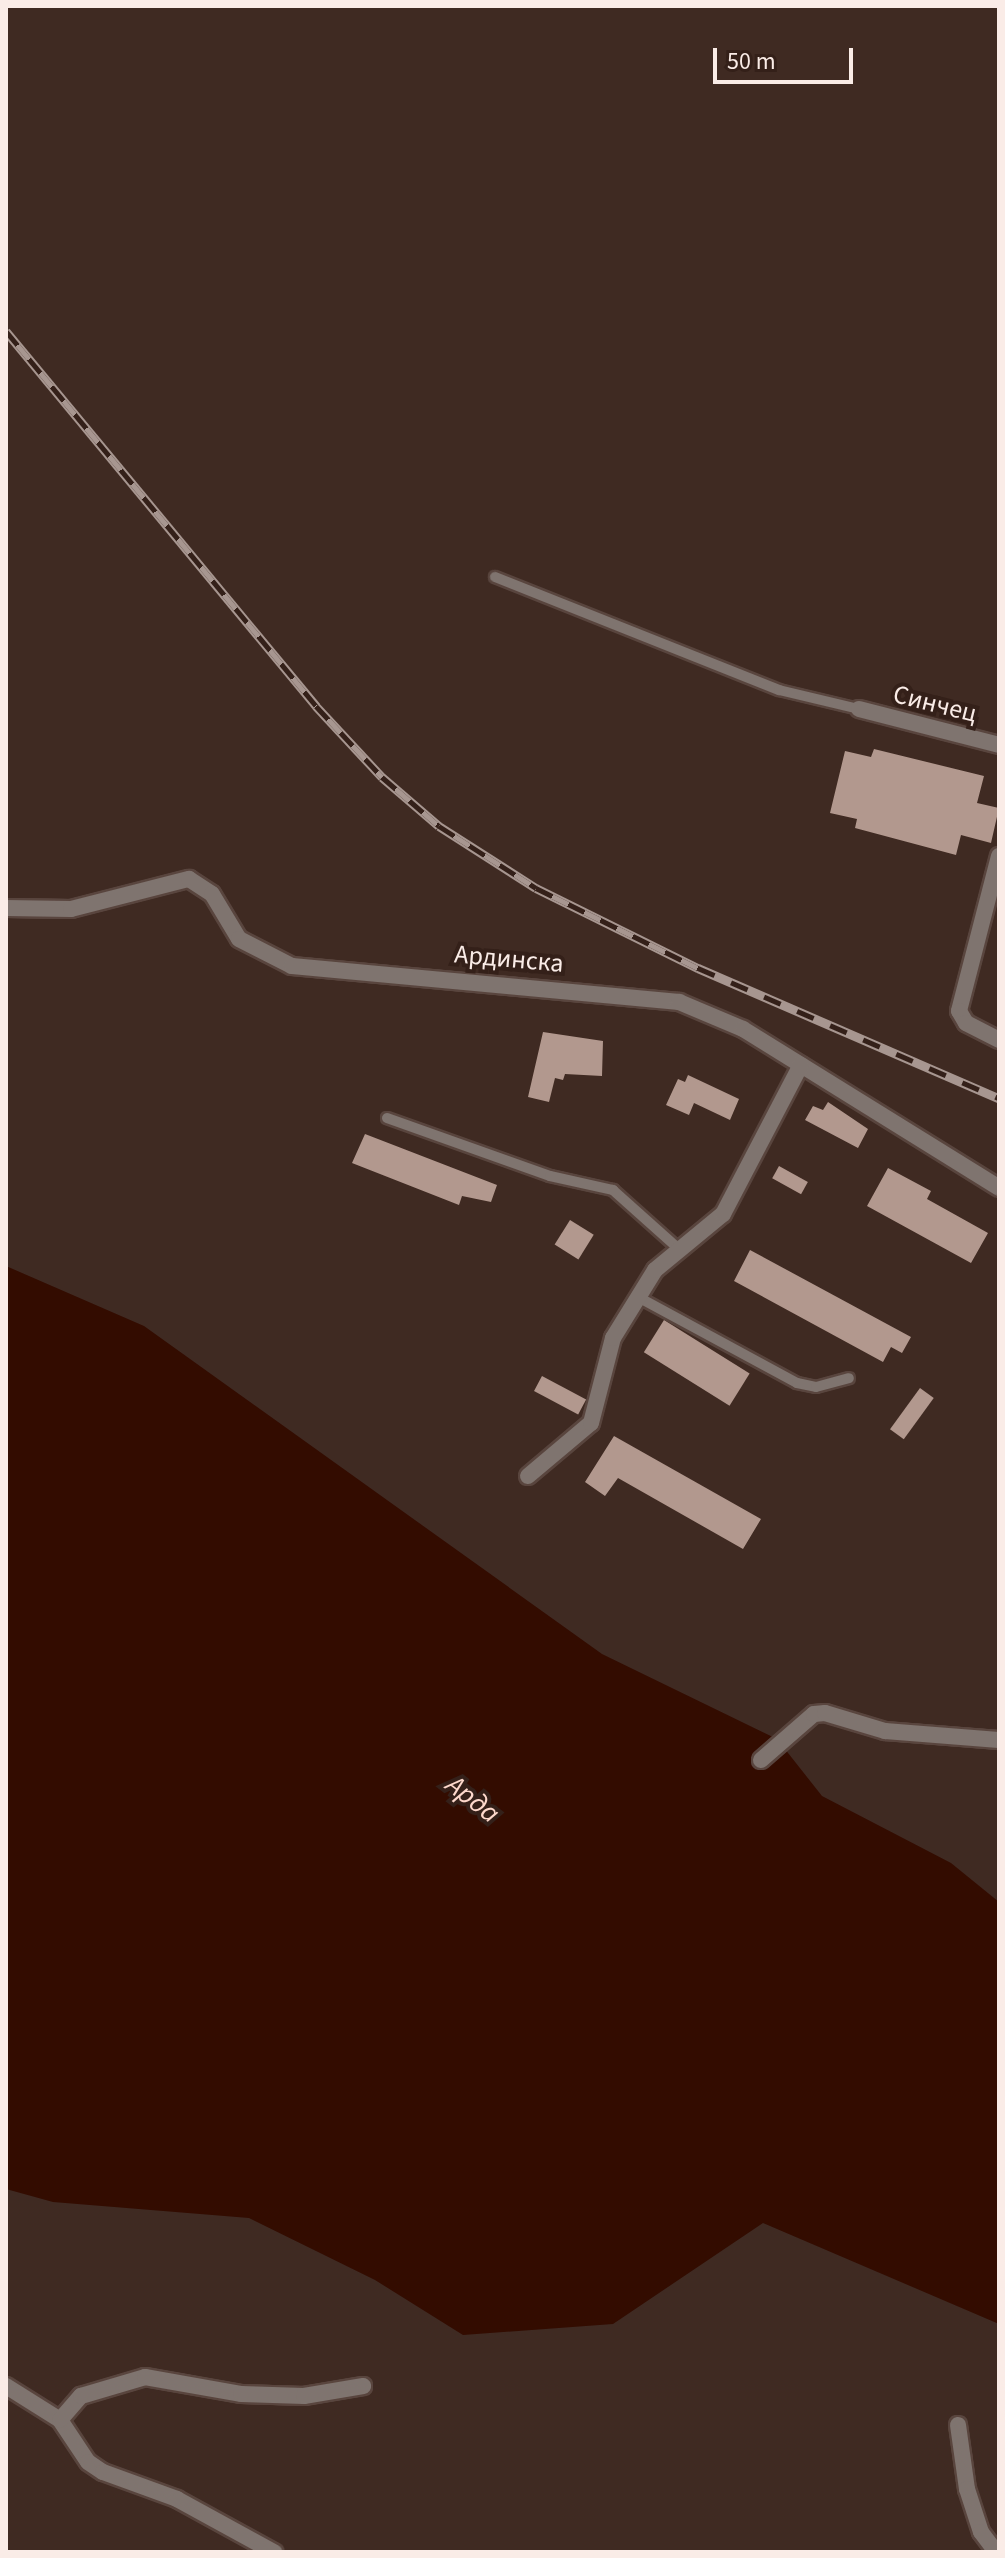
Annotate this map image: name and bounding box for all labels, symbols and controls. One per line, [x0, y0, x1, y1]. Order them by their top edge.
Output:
scale bar [717, 32, 857, 82]
text: 50 m [727, 44, 776, 79]
street label: Синчец [890, 679, 980, 729]
street label: Ардинска [453, 939, 565, 979]
water label: Арда [439, 1768, 507, 1830]

